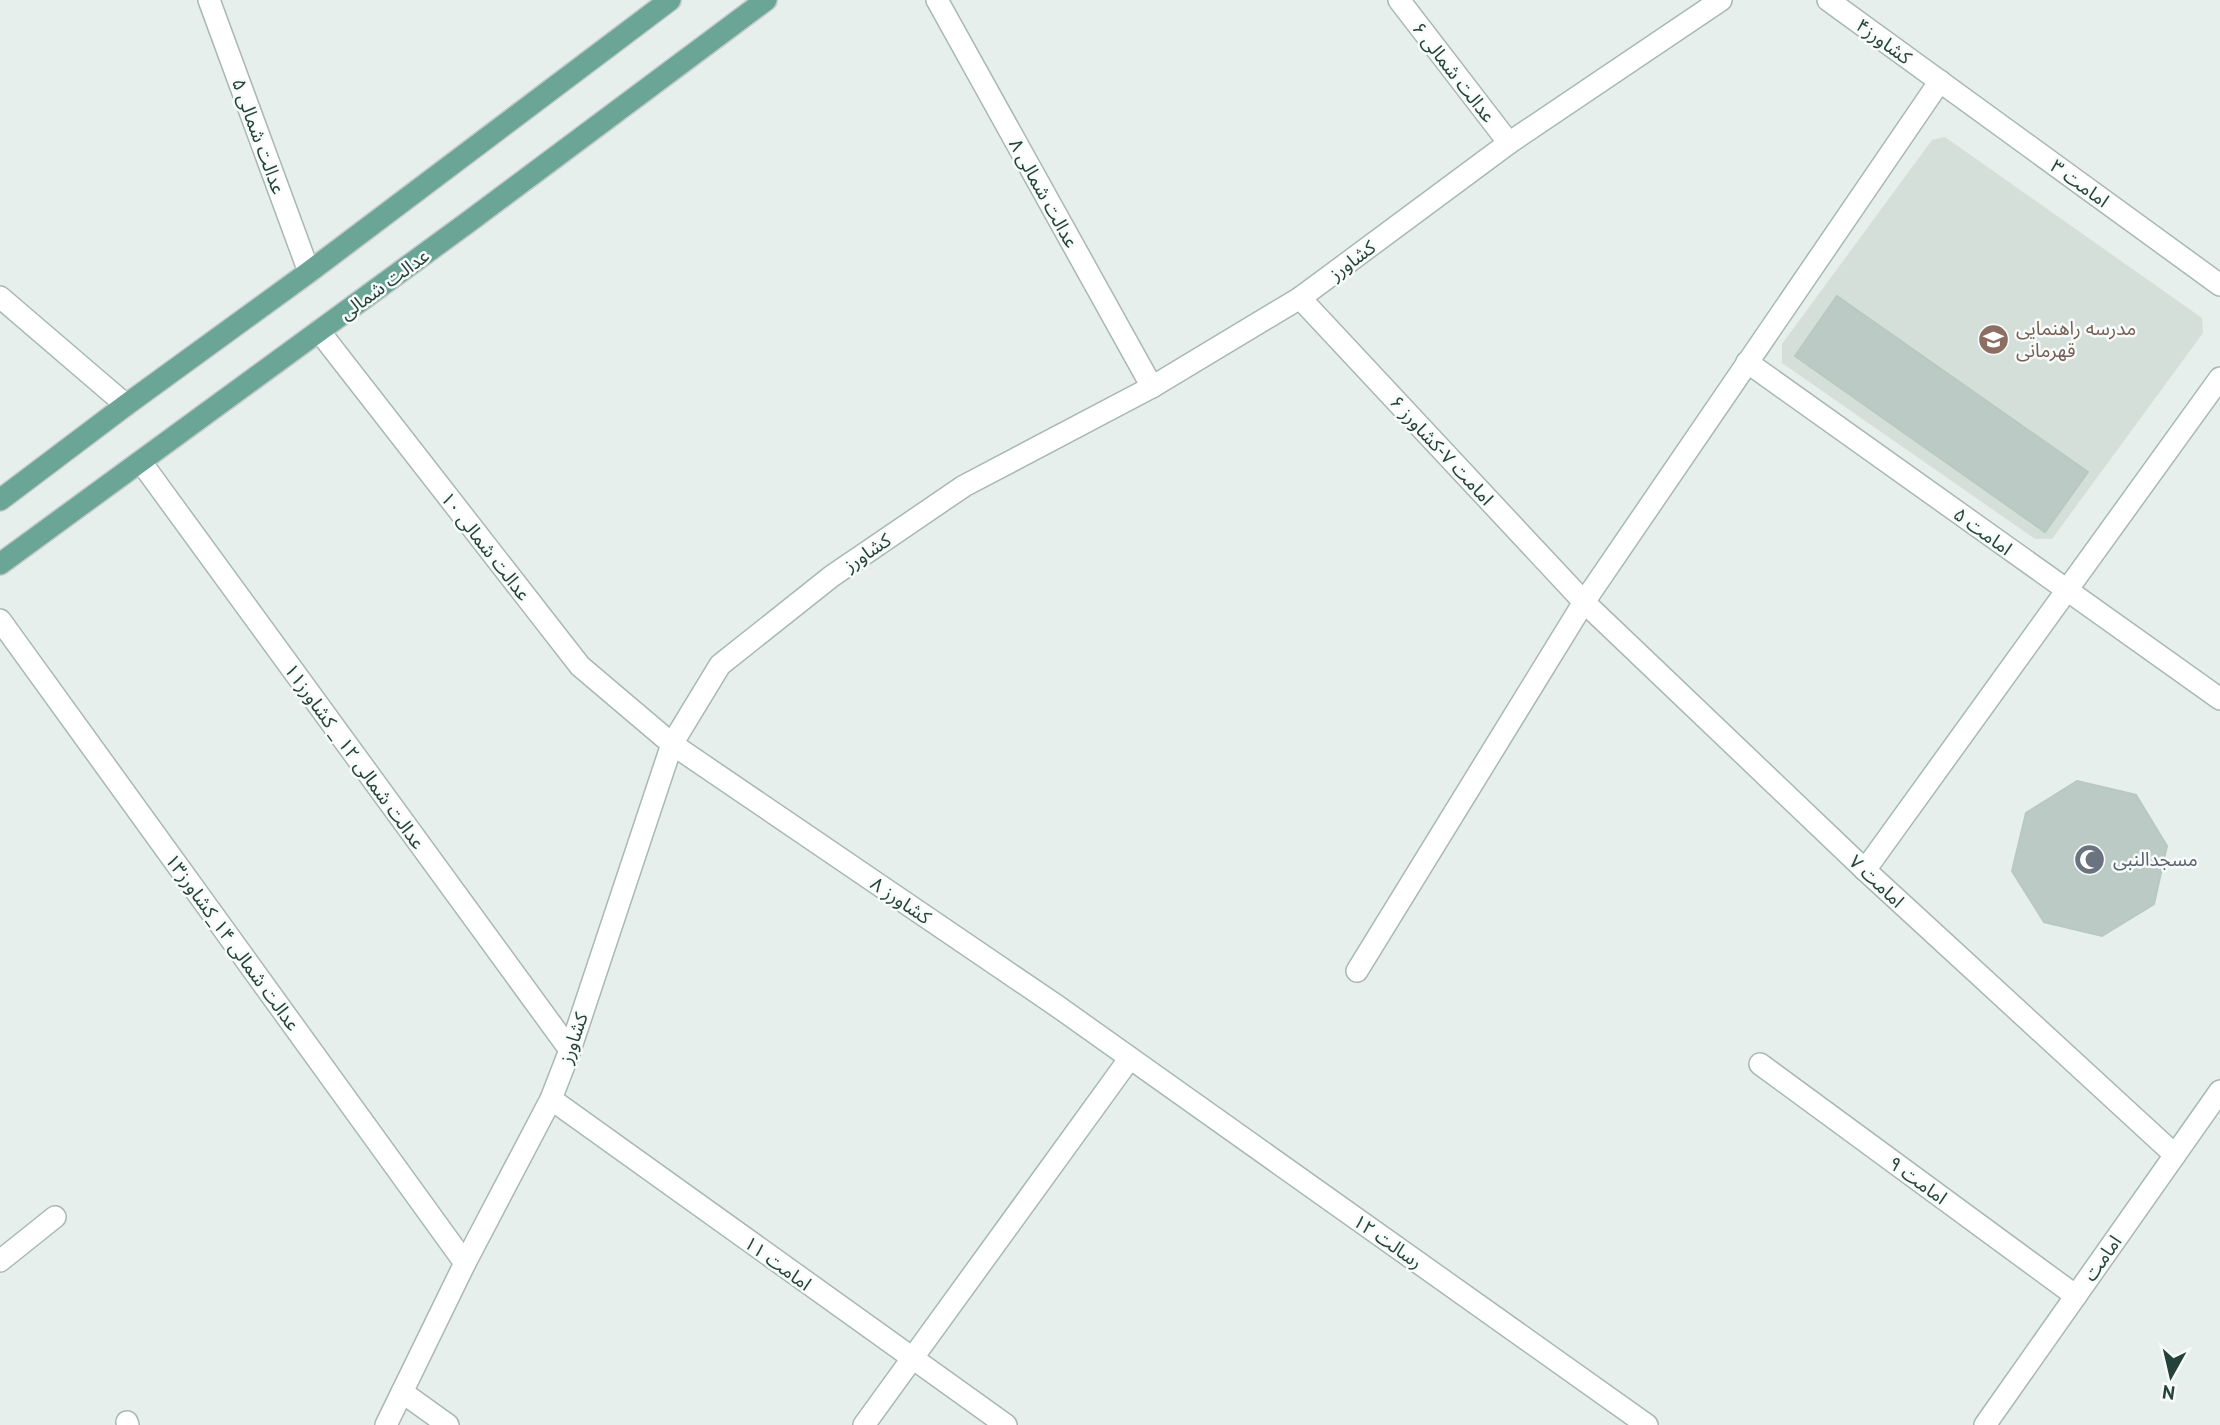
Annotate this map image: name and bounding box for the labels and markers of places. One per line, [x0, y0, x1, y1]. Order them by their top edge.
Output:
place label: مدرسه راهنمایی قهرمانی [2016, 316, 2136, 362]
school or university icon: مدرسه راهنمایی قهرمانی [1976, 322, 2010, 356]
mosque icon: مسجدالنبی [2073, 842, 2107, 876]
place label: مسجدالنبی [2113, 847, 2198, 871]

